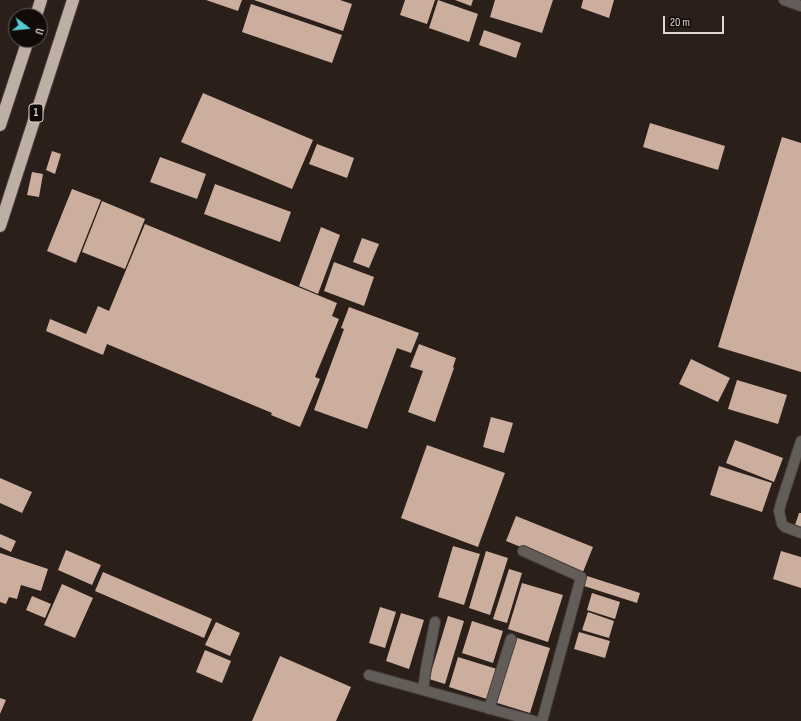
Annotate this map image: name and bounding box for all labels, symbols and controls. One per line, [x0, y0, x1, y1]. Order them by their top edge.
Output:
north arrow [8, 8, 48, 48]
scale bar [665, 8, 726, 34]
text: 20 m [670, 15, 690, 30]
text: U [32, 27, 46, 36]
road number: 1 [29, 104, 43, 122]

